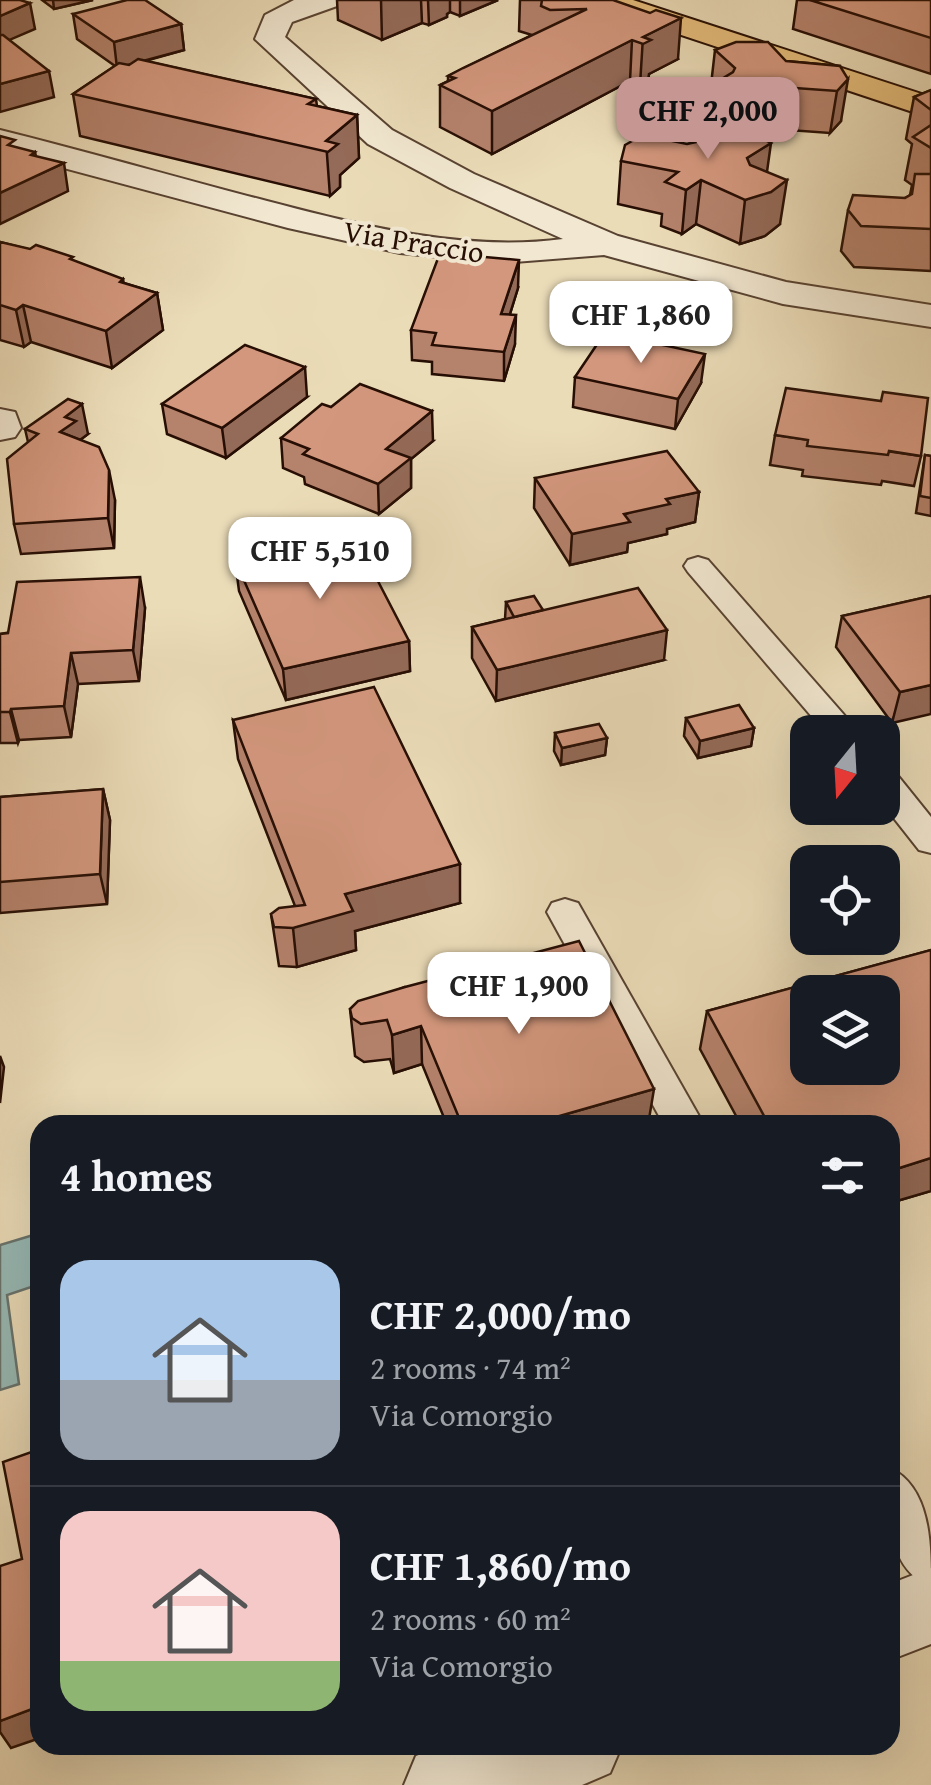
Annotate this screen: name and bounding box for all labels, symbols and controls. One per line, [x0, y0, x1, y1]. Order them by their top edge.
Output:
pin: CHF 2,000 [594, 77, 822, 162]
text: CHF 2,000 [638, 86, 778, 133]
street label: Via Praccio [341, 208, 487, 274]
pin: CHF 1,860 [527, 281, 755, 366]
text: CHF 1,860 [571, 290, 711, 337]
pin: CHF 5,510 [206, 517, 434, 602]
text: CHF 5,510 [250, 526, 390, 573]
north arrow [790, 715, 900, 825]
map controls [790, 715, 900, 1085]
button: locate [790, 845, 900, 955]
pin: CHF 1,900 [405, 952, 633, 1037]
text: CHF 1,900 [449, 961, 589, 1008]
button: layers [790, 975, 900, 1085]
text: 4 homes [60, 1145, 213, 1206]
icon: filters [815, 1148, 870, 1203]
text: CHF 2,000/mo [370, 1283, 631, 1344]
icon: home [140, 1300, 260, 1420]
text: 2 rooms · 74 m² [370, 1344, 571, 1391]
text: Via Comorgio [370, 1391, 553, 1438]
text: CHF 1,860/mo [370, 1534, 631, 1595]
icon: home [140, 1551, 260, 1671]
text: 2 rooms · 60 m² [370, 1595, 571, 1642]
text: Via Comorgio [370, 1642, 553, 1689]

